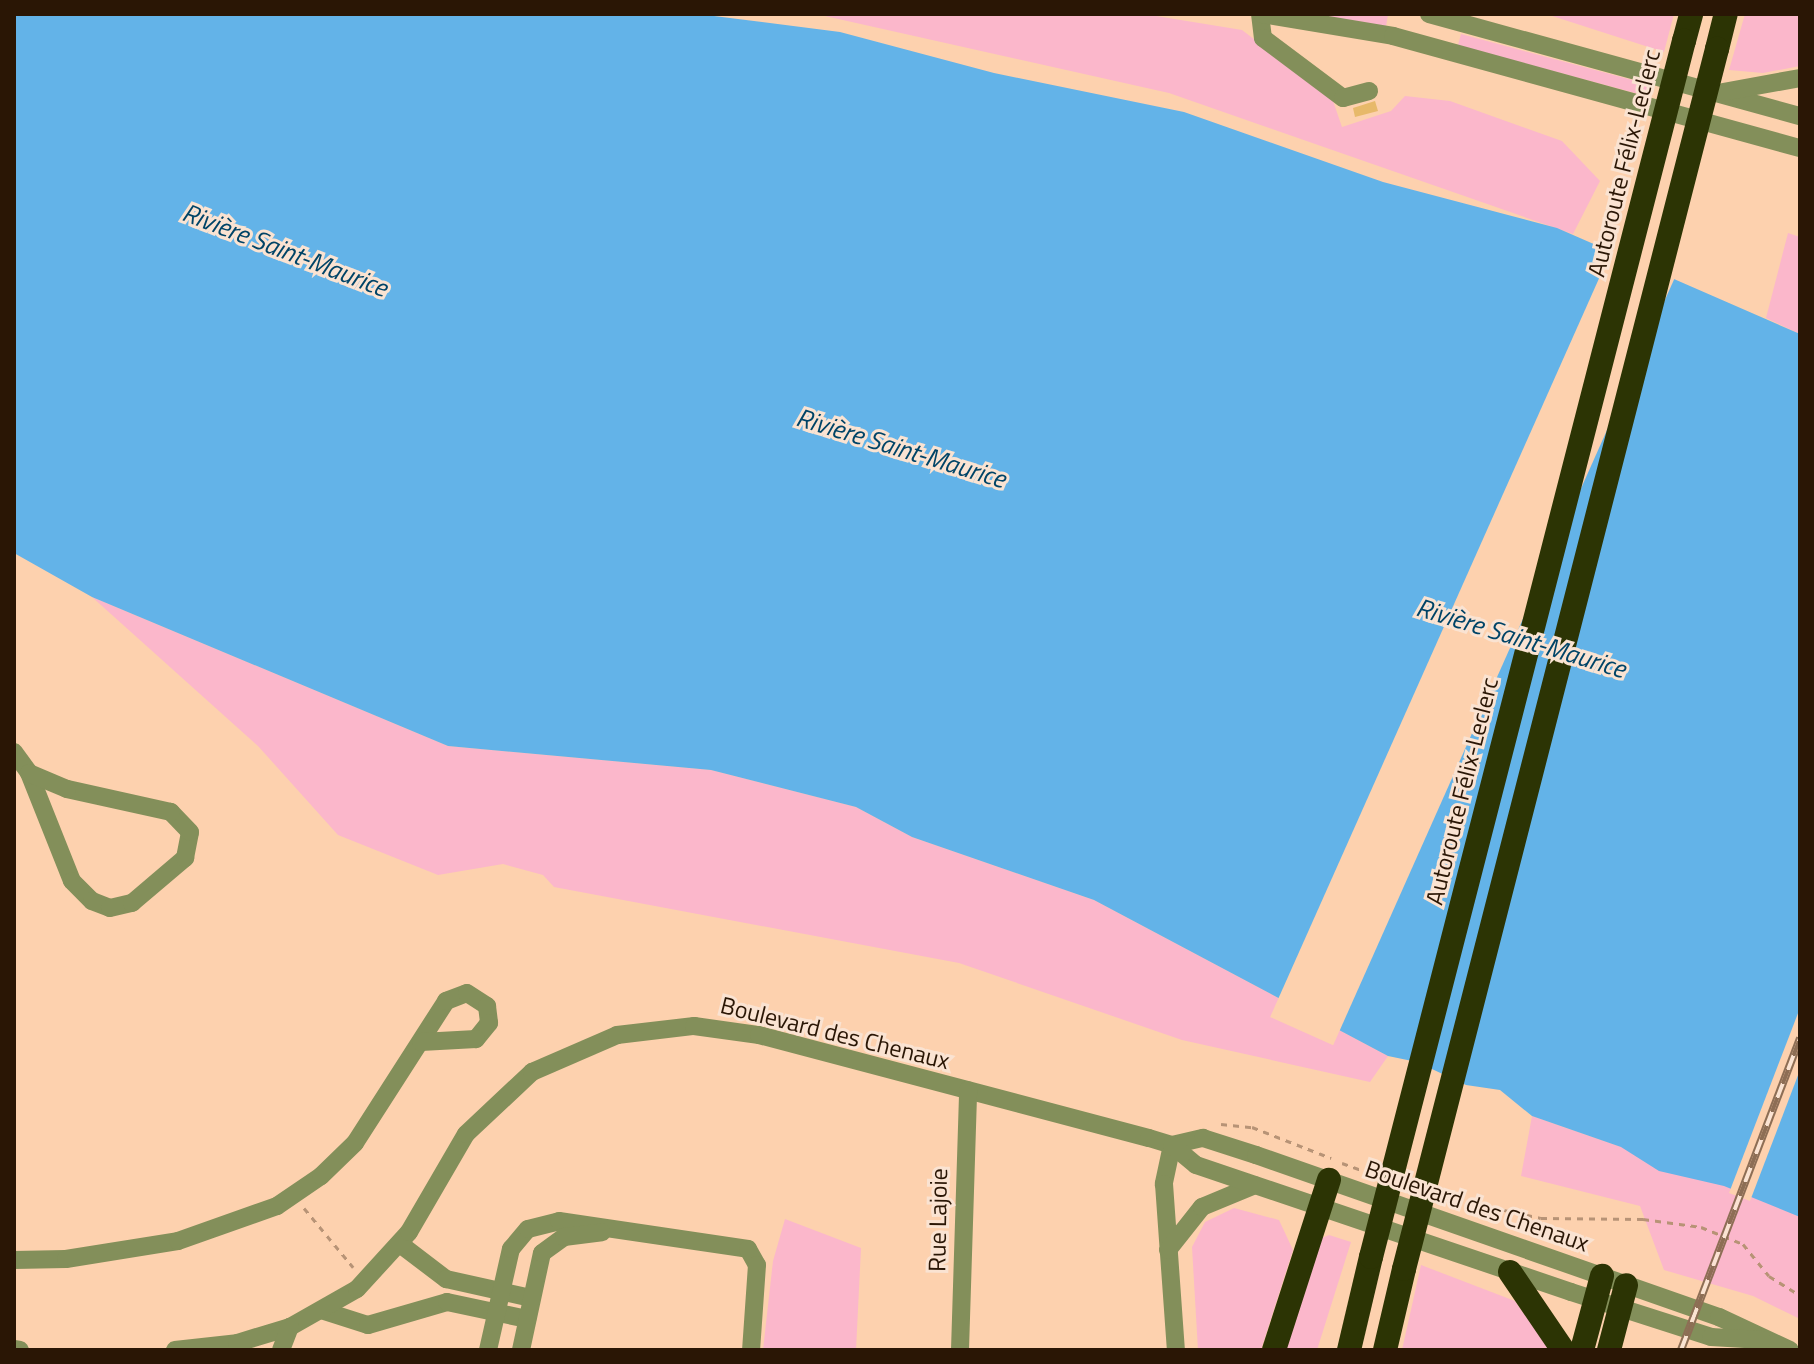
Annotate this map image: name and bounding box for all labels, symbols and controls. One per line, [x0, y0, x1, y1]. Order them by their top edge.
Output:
street label: Autoroute Félix-Leclerc [1582, 46, 1666, 280]
water label: Rivière Saint-Maurice [178, 197, 392, 303]
water label: Rivière Saint-Maurice [793, 401, 1009, 495]
water label: Rivière Saint-Maurice [1413, 591, 1629, 685]
street label: Autoroute Félix-Leclerc [1420, 674, 1504, 908]
street label: Boulevard des Chenaux [718, 991, 952, 1075]
street label: Boulevard des Chenaux [1361, 1154, 1593, 1258]
street label: Rue Lajoie [923, 1168, 953, 1272]

